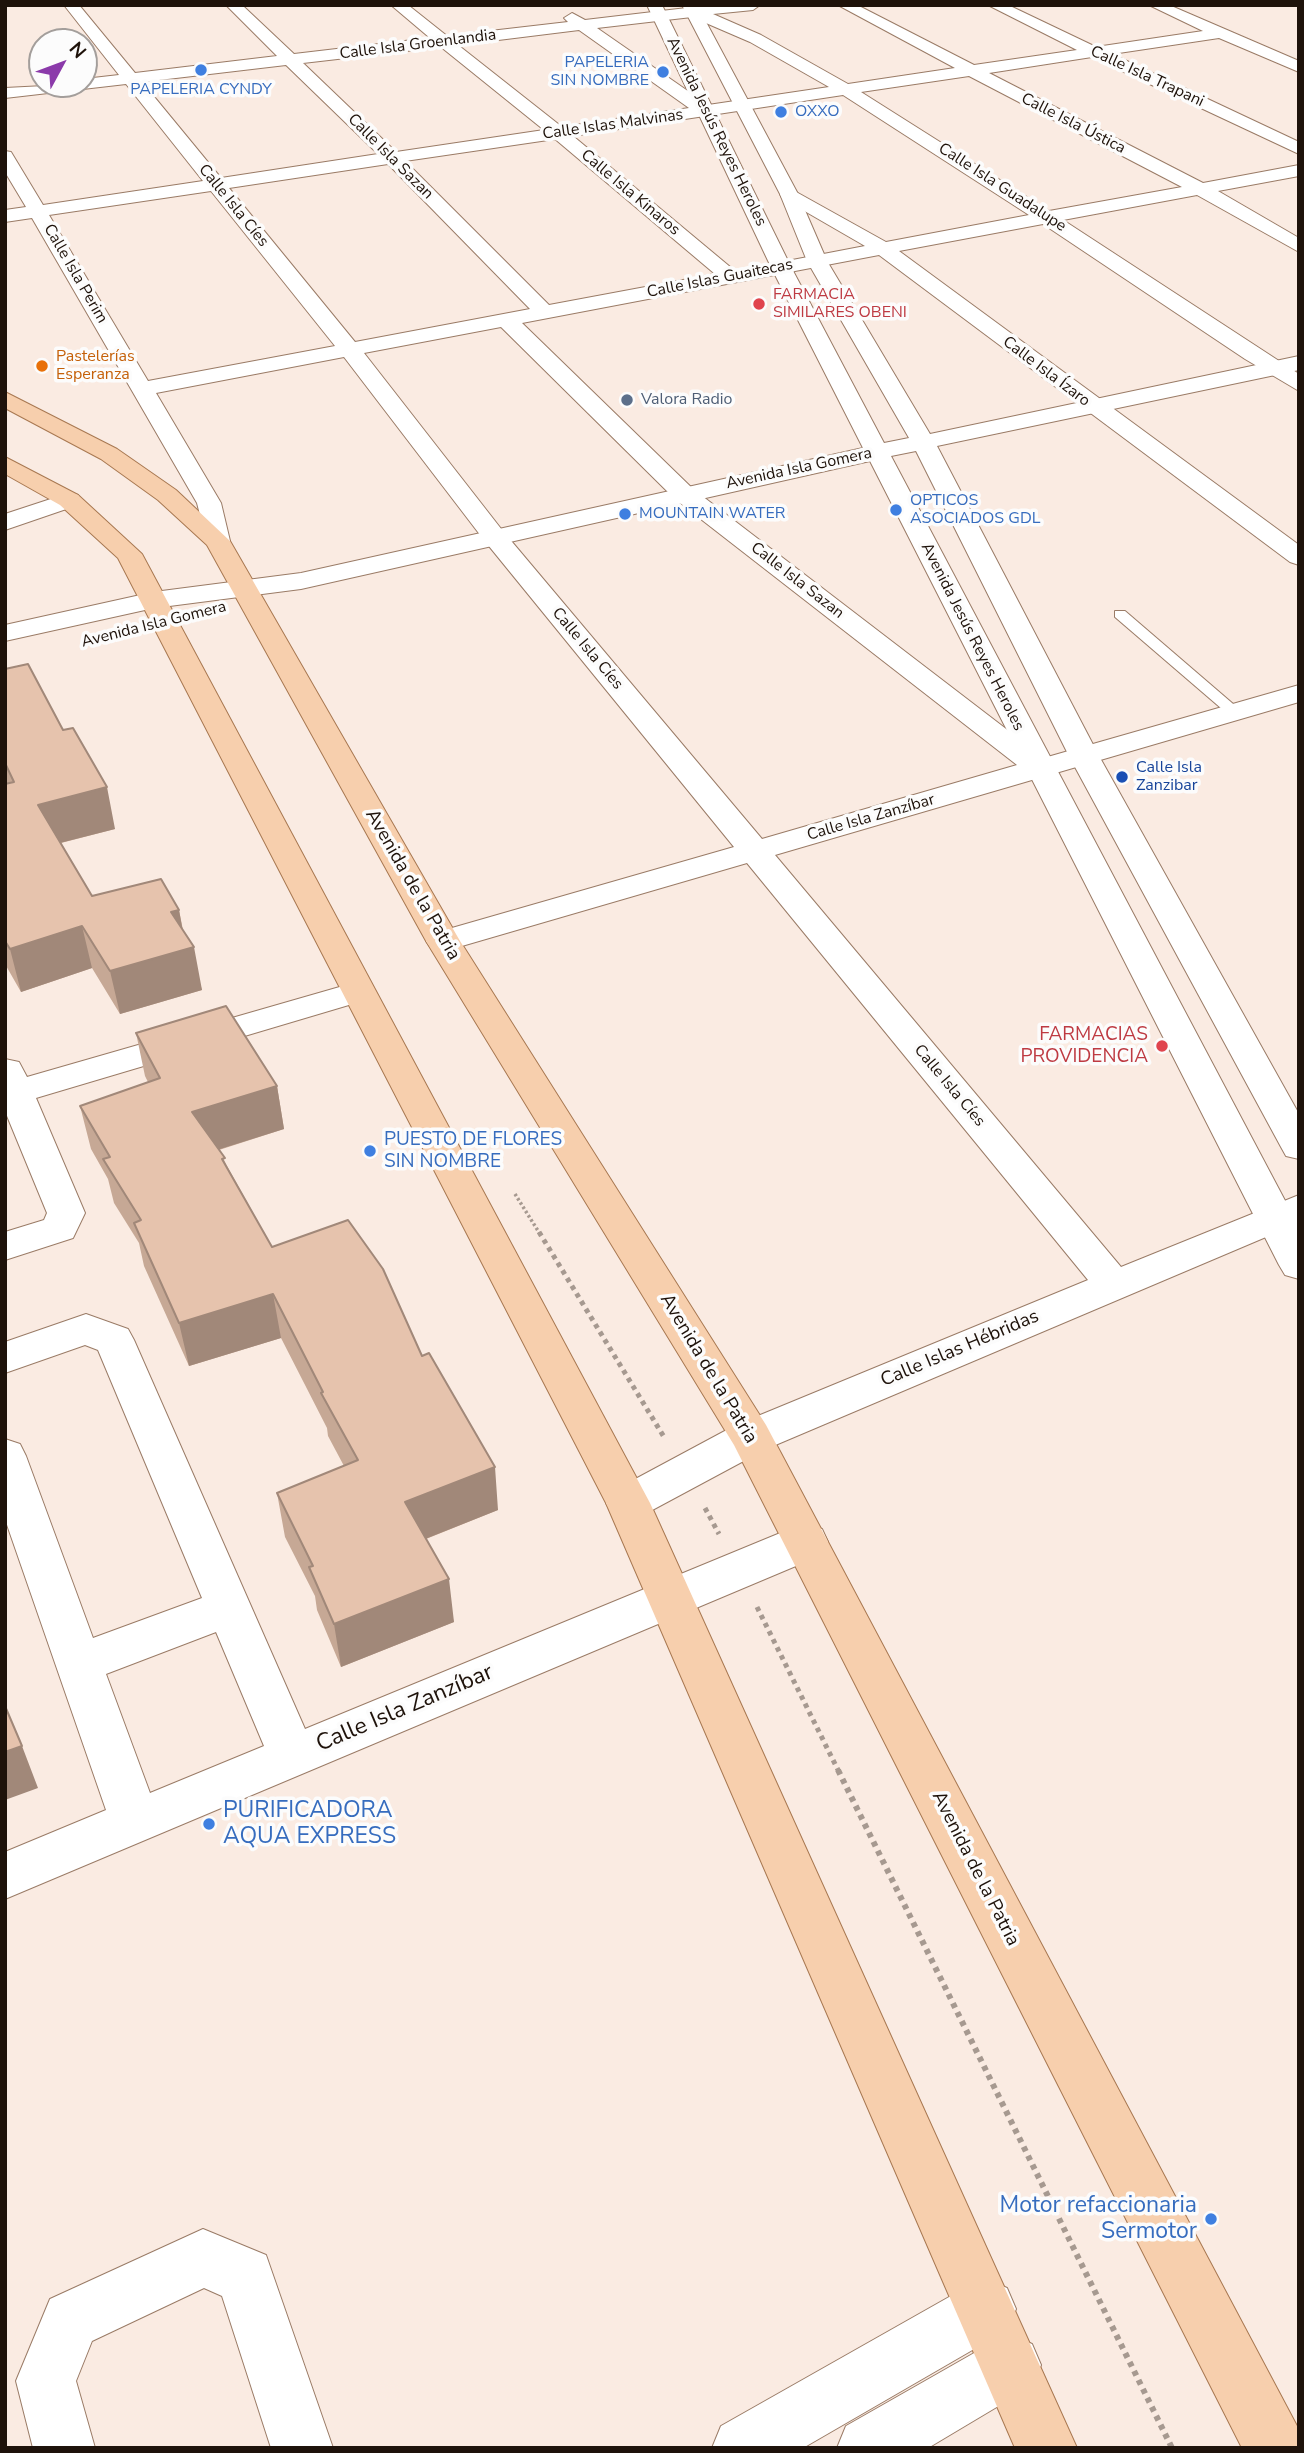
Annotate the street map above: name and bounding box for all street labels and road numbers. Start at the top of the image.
street label: Calle Isla Groenlandia [339,26,497,64]
street label: Avenida Jesús Reyes Heroles [662,34,770,230]
street label: Calle Isla Trapani [1087,42,1207,112]
street label: Calle Isla Ústica [1018,89,1128,159]
street label: Calle Islas Malvinas [541,106,685,144]
street label: Calle Isla Sazan [343,110,437,204]
street label: Calle Isla Guadalupe [934,139,1070,237]
street label: Calle Isla Kinaros [576,146,684,240]
street label: Calle Isla Cíes [194,161,272,251]
street label: Calle Isla Perim [39,221,111,327]
street label: Calle Islas Guaitecas [645,255,795,303]
street label: Calle Isla Ízaro [998,333,1094,411]
street label: Avenida Isla Gomera [724,444,874,494]
street label: Calle Isla Sazan [746,539,848,623]
street label: Avenida Jesús Reyes Heroles [916,540,1028,734]
street label: Avenida Isla Gomera [80,598,228,652]
street label: Calle Isla Cíes [547,604,627,694]
street label: Calle Isla Zanzíbar [805,791,937,845]
street label: Avenida de la Patria [359,805,465,965]
street label: Calle Isla Cíes [909,1041,989,1131]
street label: Avenida de la Patria [654,1290,762,1448]
street label: Calle Islas Hébridas [878,1305,1042,1393]
street label: Calle Isla Zanzíbar [312,1659,498,1759]
street label: Avenida de la Patria [926,1788,1024,1950]

